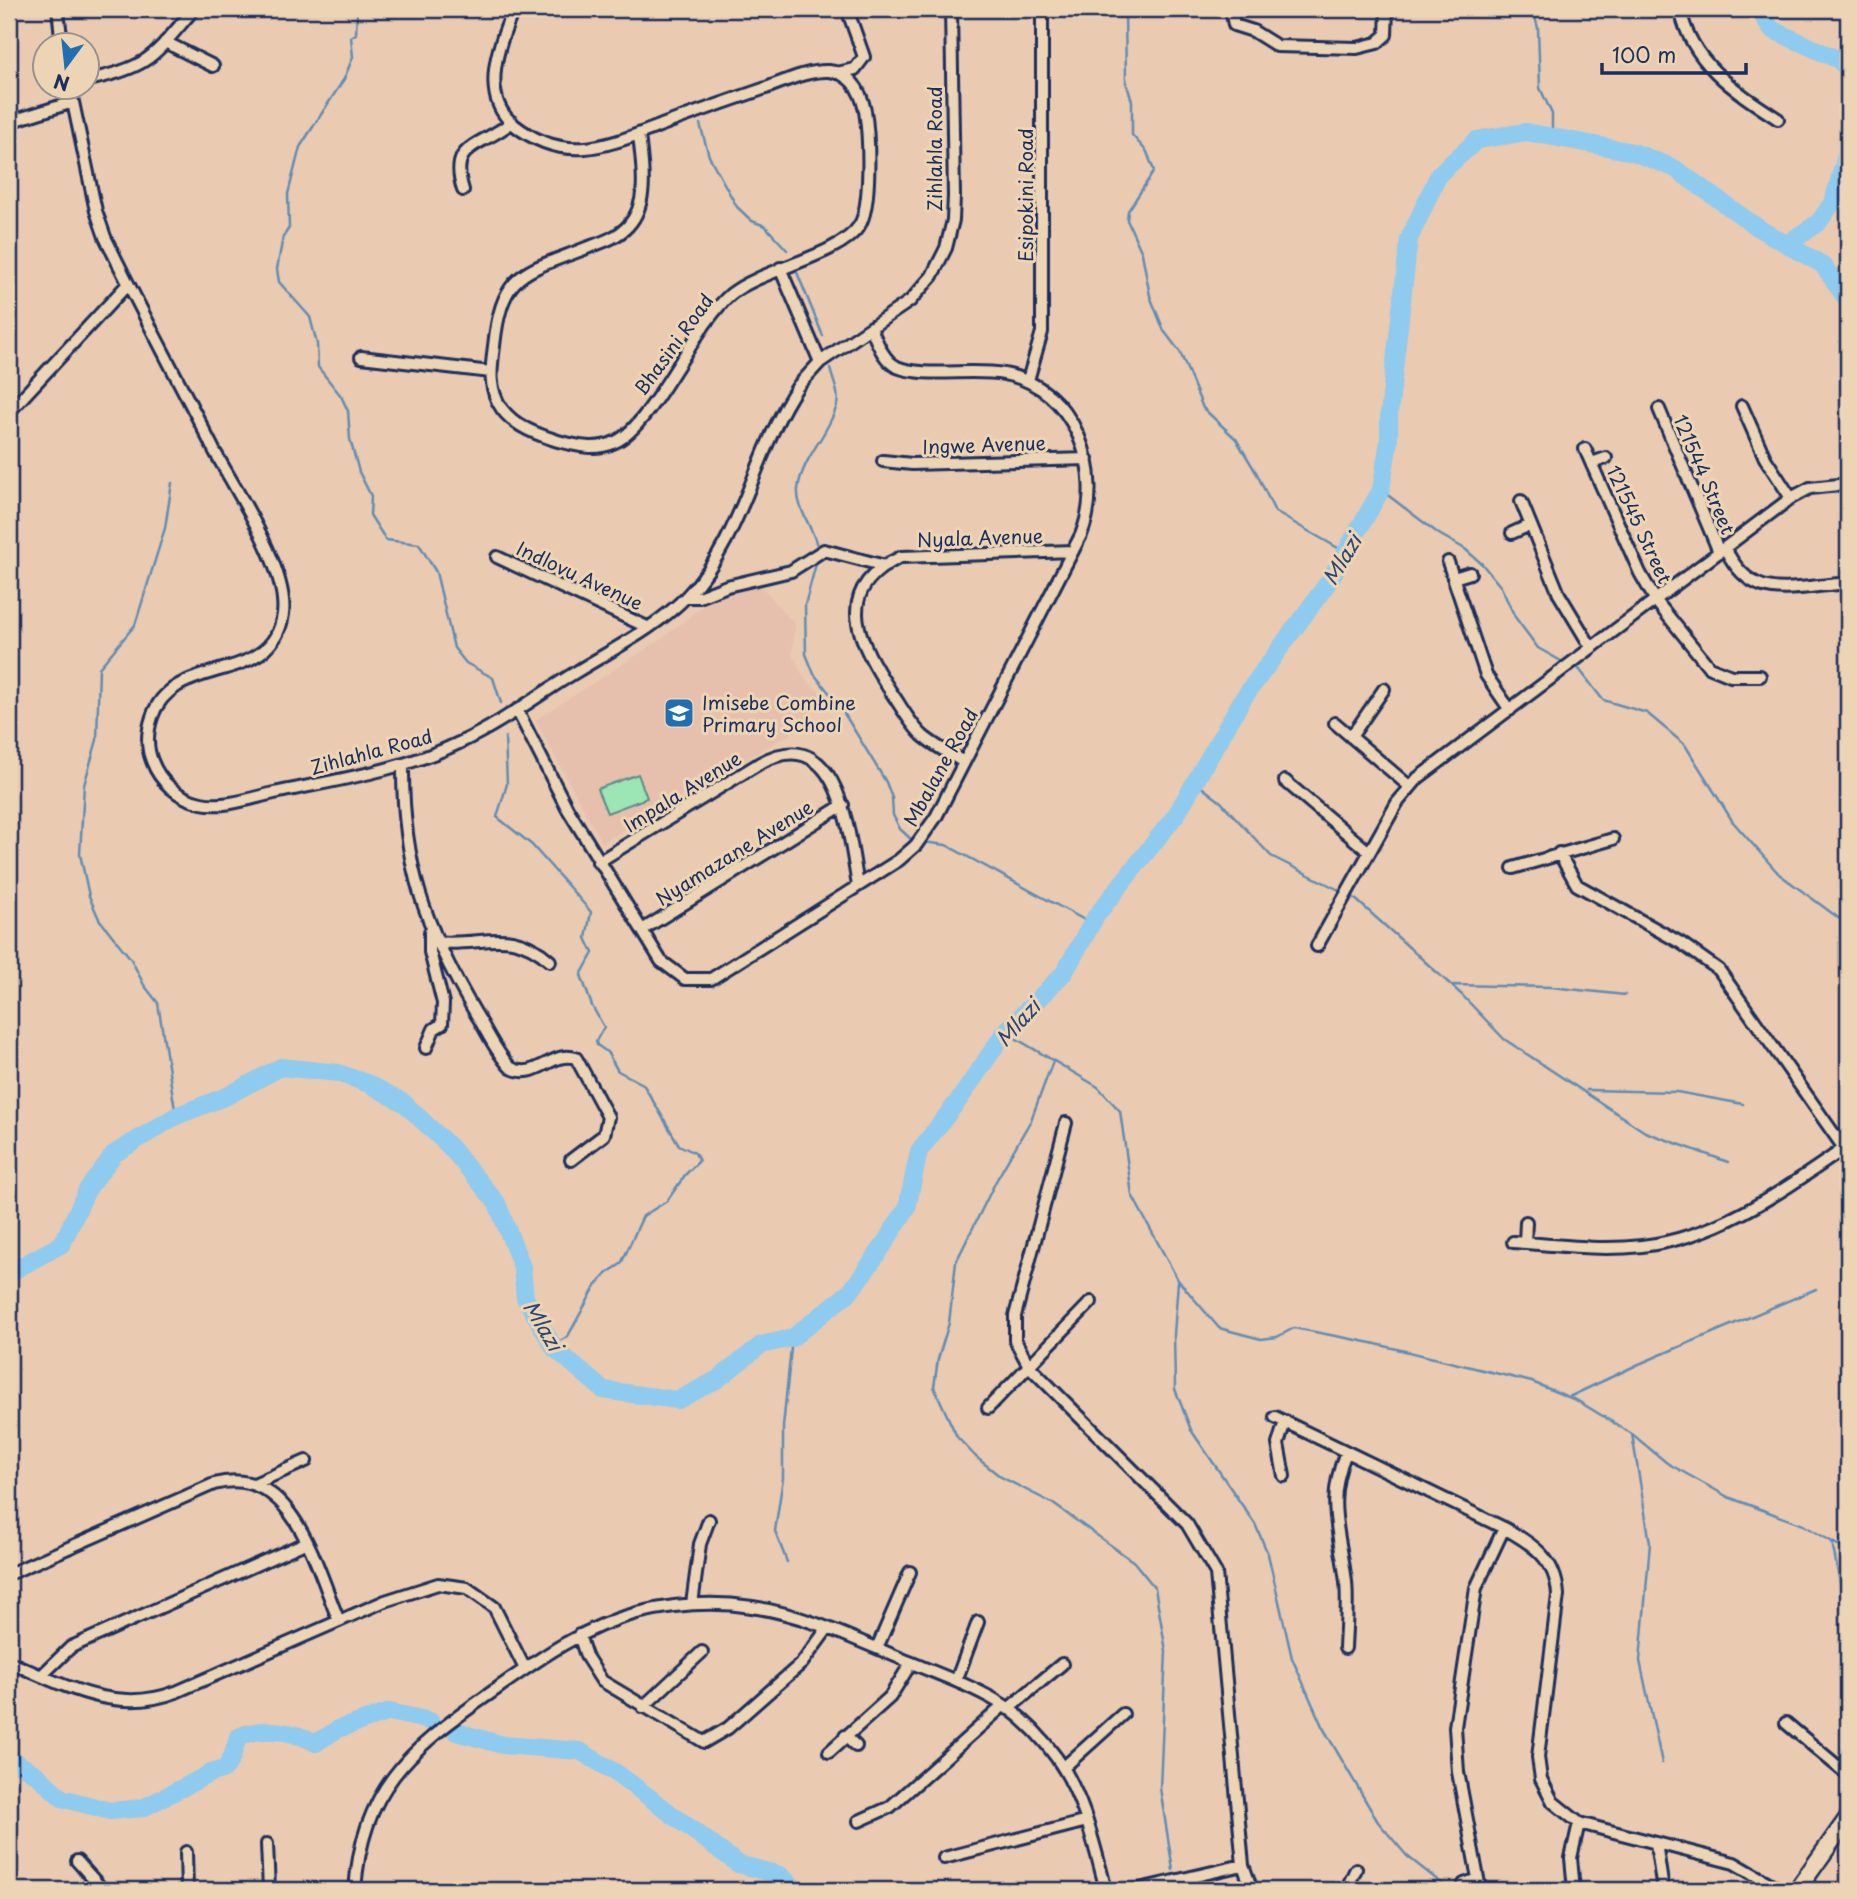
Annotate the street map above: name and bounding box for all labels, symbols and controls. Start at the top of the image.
north arrow [32,32,102,102]
scale bar [1602,32,1745,76]
text: 100 m [1612,38,1676,70]
text: N [50,68,72,99]
street label: Zihlahla Road [920,86,948,212]
street label: Esipokini Road [1011,128,1039,262]
street label: Bhasini Road [627,287,719,401]
street label: 121544 Street [1667,410,1743,538]
street label: Ingwe Avenue [922,428,1046,460]
street label: 121545 Street [1600,460,1680,588]
street label: Nyala Avenue [916,521,1044,553]
water label: Mlazi [1313,525,1370,591]
street label: Indlovu Avenue [512,533,648,617]
place label: Imisebe Combine Primary School [702,688,856,738]
school or university icon: Imisebe Combine Primary School [662,696,696,730]
street label: Mbalane Road [896,703,984,831]
street label: Zihlahla Road [307,721,435,781]
street label: Impala Avenue [618,744,746,838]
street label: Nyamazane Avenue [650,792,818,912]
water label: Mlazi [987,989,1049,1053]
water label: Mlazi [516,1293,573,1359]

